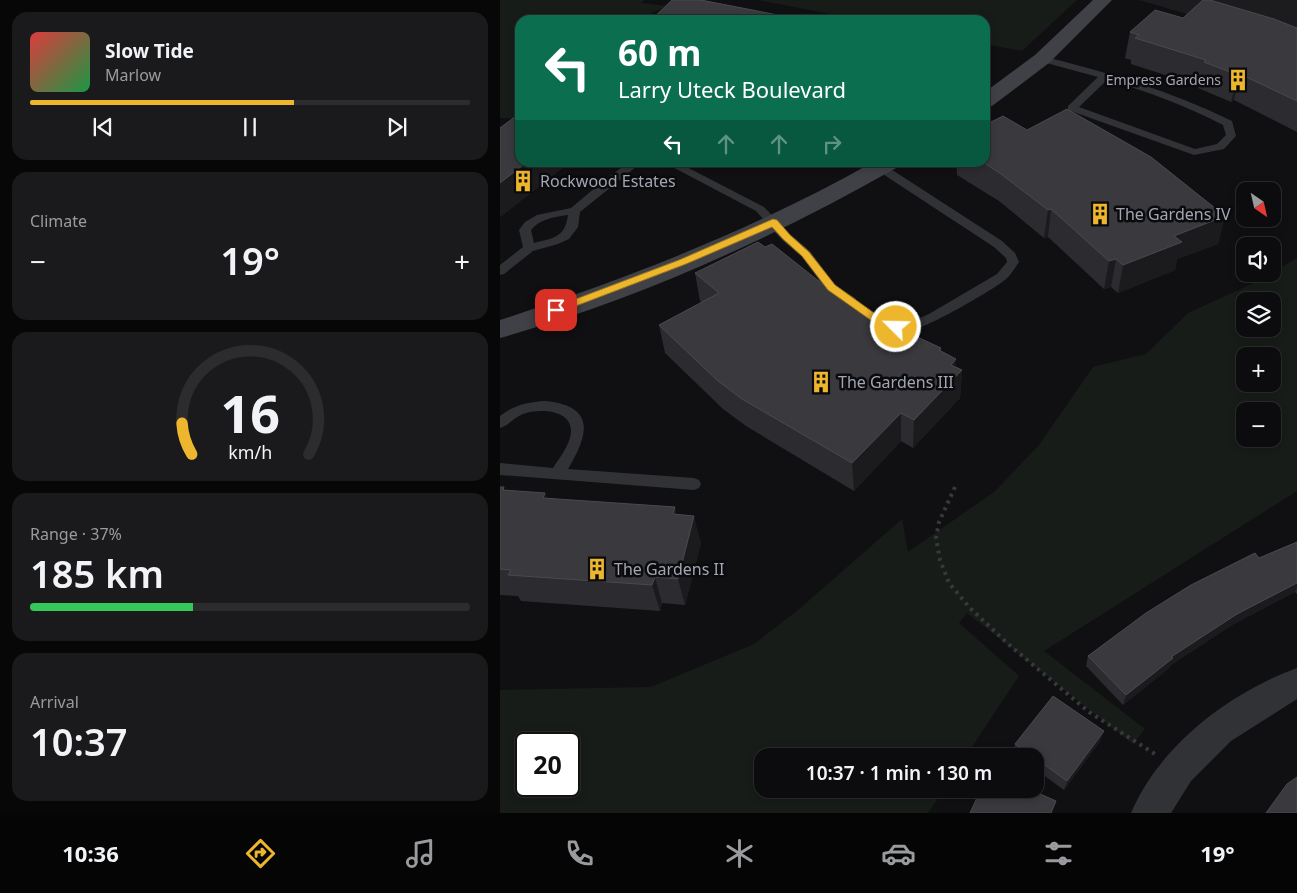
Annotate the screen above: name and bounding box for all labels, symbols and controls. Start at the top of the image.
text: 60 m [618,29,701,76]
icon: left [535,35,600,100]
text: Slow Tide [105,38,194,64]
text: Marlow [105,64,161,86]
building icon: Empress Gardens [1225,67,1251,93]
place label: Empress Gardens [1106,70,1221,89]
text: Larry Uteck Boulevard [618,74,846,104]
icon: previous [89,113,117,141]
icon: pause [236,113,264,141]
icon: next [383,113,411,141]
icon: left [659,130,687,158]
icon: ahead [712,130,740,158]
icon: ahead [765,130,793,158]
icon: right [818,130,846,158]
building icon: Rockwood Estates [510,168,536,194]
place label: Rockwood Estates [540,170,676,192]
north arrow [1236,182,1281,228]
map controls [1236,182,1281,447]
building icon: The Gardens IV [1087,201,1113,227]
place label: The Gardens IV [1116,203,1231,225]
text: Climate [30,210,87,232]
text: 19° [220,234,280,286]
button: sound [1236,237,1281,282]
text: − [30,242,46,280]
text: + [454,242,470,280]
pin [535,289,577,331]
button: layers [1236,292,1281,337]
icon: arrive [542,296,570,324]
position arrow [869,300,921,352]
button: + [1236,347,1281,392]
building icon: The Gardens III [808,369,834,395]
place label: The Gardens III [838,371,954,393]
text: 16 [220,377,280,448]
button: − [1236,402,1281,447]
text: km/h [228,440,272,464]
text: Range · 37% [30,523,122,545]
text: 185 km [30,547,164,599]
building icon: The Gardens II [584,556,610,582]
place label: The Gardens II [614,558,724,580]
text: Arrival [30,691,79,713]
text: 10:37 [30,715,127,767]
speed limit sign: 20 [515,732,580,797]
text: 10:37 · 1 min · 130 m [806,760,992,786]
icon: directions [243,836,278,871]
icon: music [403,836,438,871]
icon: phone [562,836,597,871]
icon: climate [722,836,757,871]
icon: car [881,836,916,871]
icon: filters [1041,836,1076,871]
text: 10:36 [62,838,119,868]
text: 19° [1200,838,1235,868]

